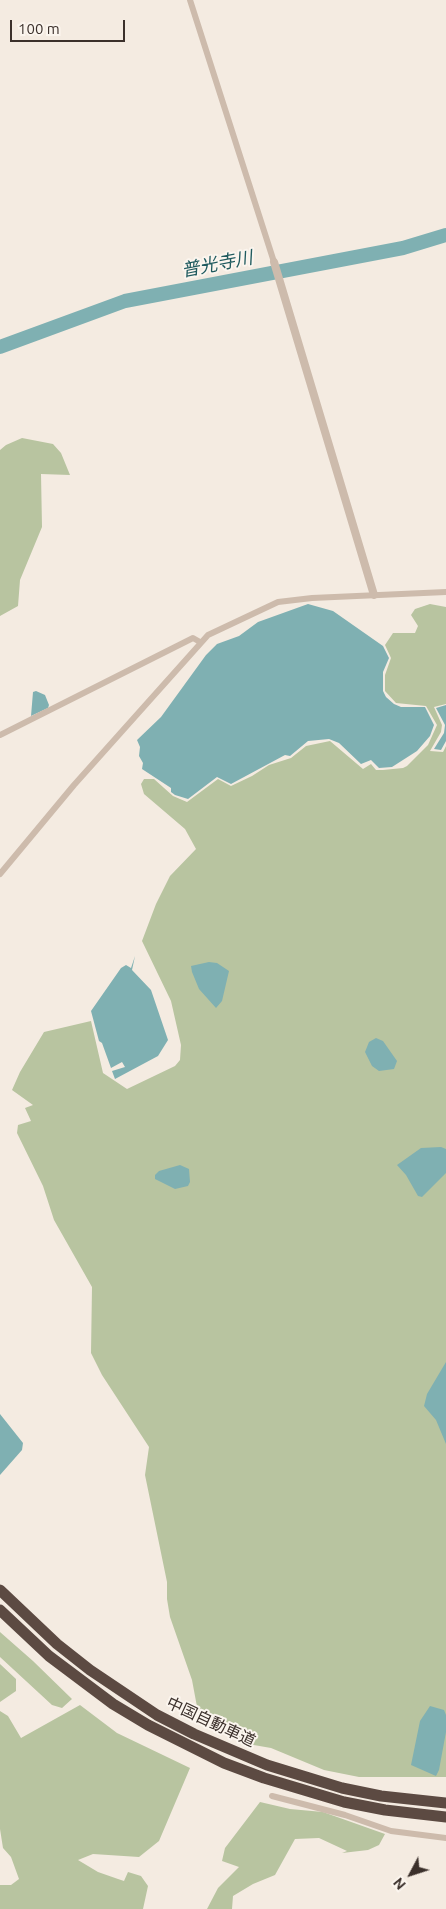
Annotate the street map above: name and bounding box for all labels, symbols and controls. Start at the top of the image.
scale bar [12,10,128,42]
text: 100 m [18,20,60,37]
water label: 普光寺川 [180,247,254,281]
street label: 中国自動車道 [163,1693,259,1751]
north arrow [386,1849,436,1899]
text: N [390,1875,409,1893]

